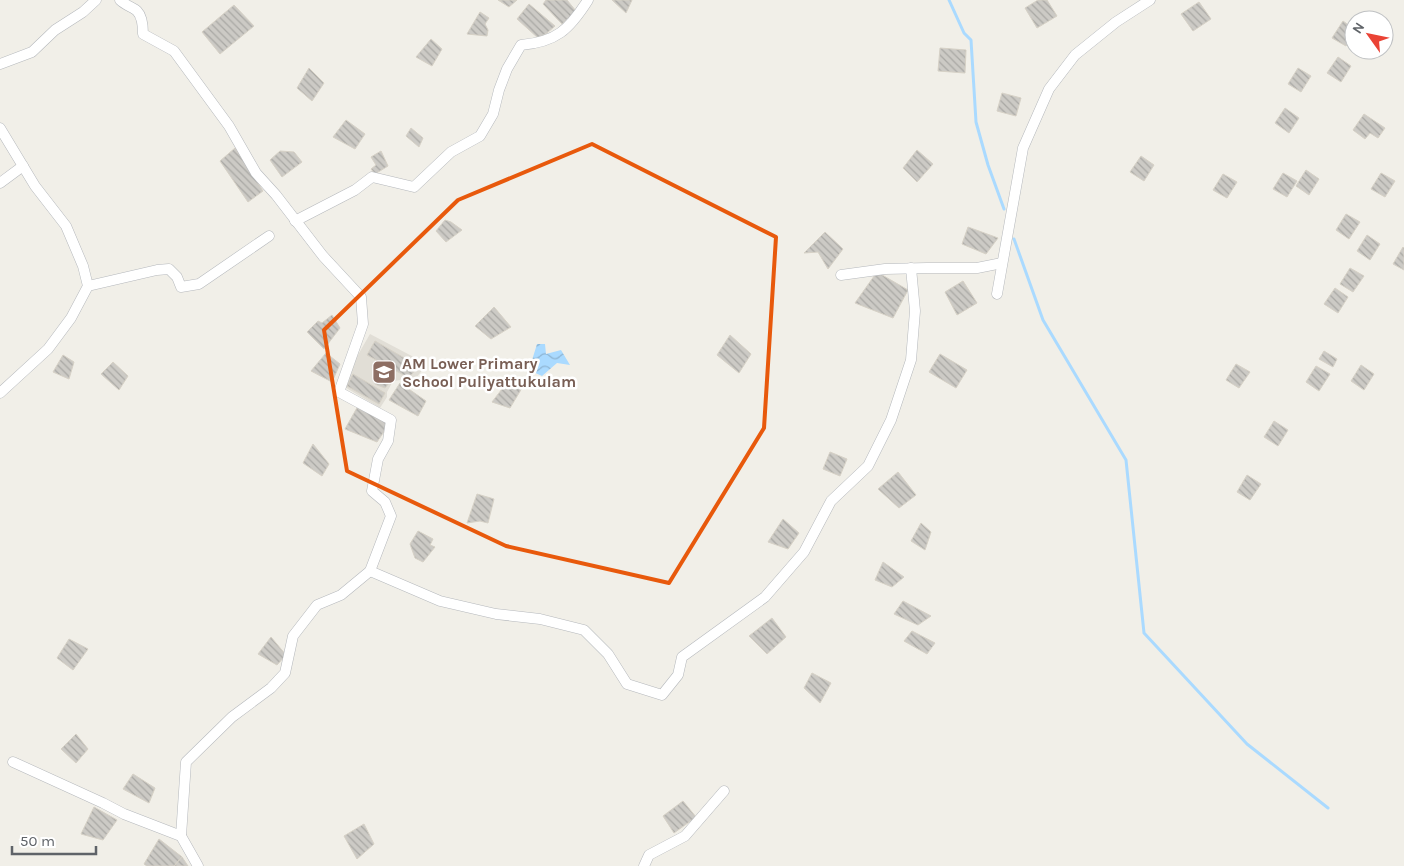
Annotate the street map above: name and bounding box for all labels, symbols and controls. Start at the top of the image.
north arrow [1344,10,1394,60]
text: N [1349,19,1368,37]
place label: AM Lower Primary School Puliyattukulam [402,354,576,391]
school or university icon: AM Lower Primary School Puliyattukulam [371,359,397,385]
scale bar [12,824,96,856]
text: 50 m [20,832,55,850]

